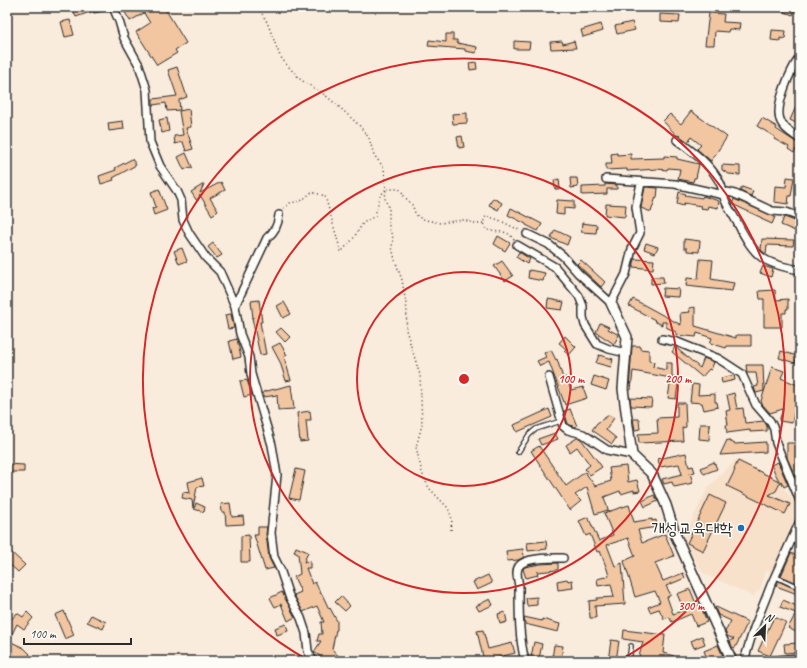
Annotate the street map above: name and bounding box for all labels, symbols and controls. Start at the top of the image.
text: 100 m [558,371,585,387]
text: 200 m [665,371,692,387]
centre of rings [457,372,471,386]
place label: 개성교육대학 [651,518,733,539]
marker: 개성교육대학 [736,523,746,533]
text: 300 m [678,598,705,614]
north arrow [745,606,785,646]
text: N [763,609,777,626]
scale bar [24,620,131,646]
text: 100 m [30,626,57,642]

